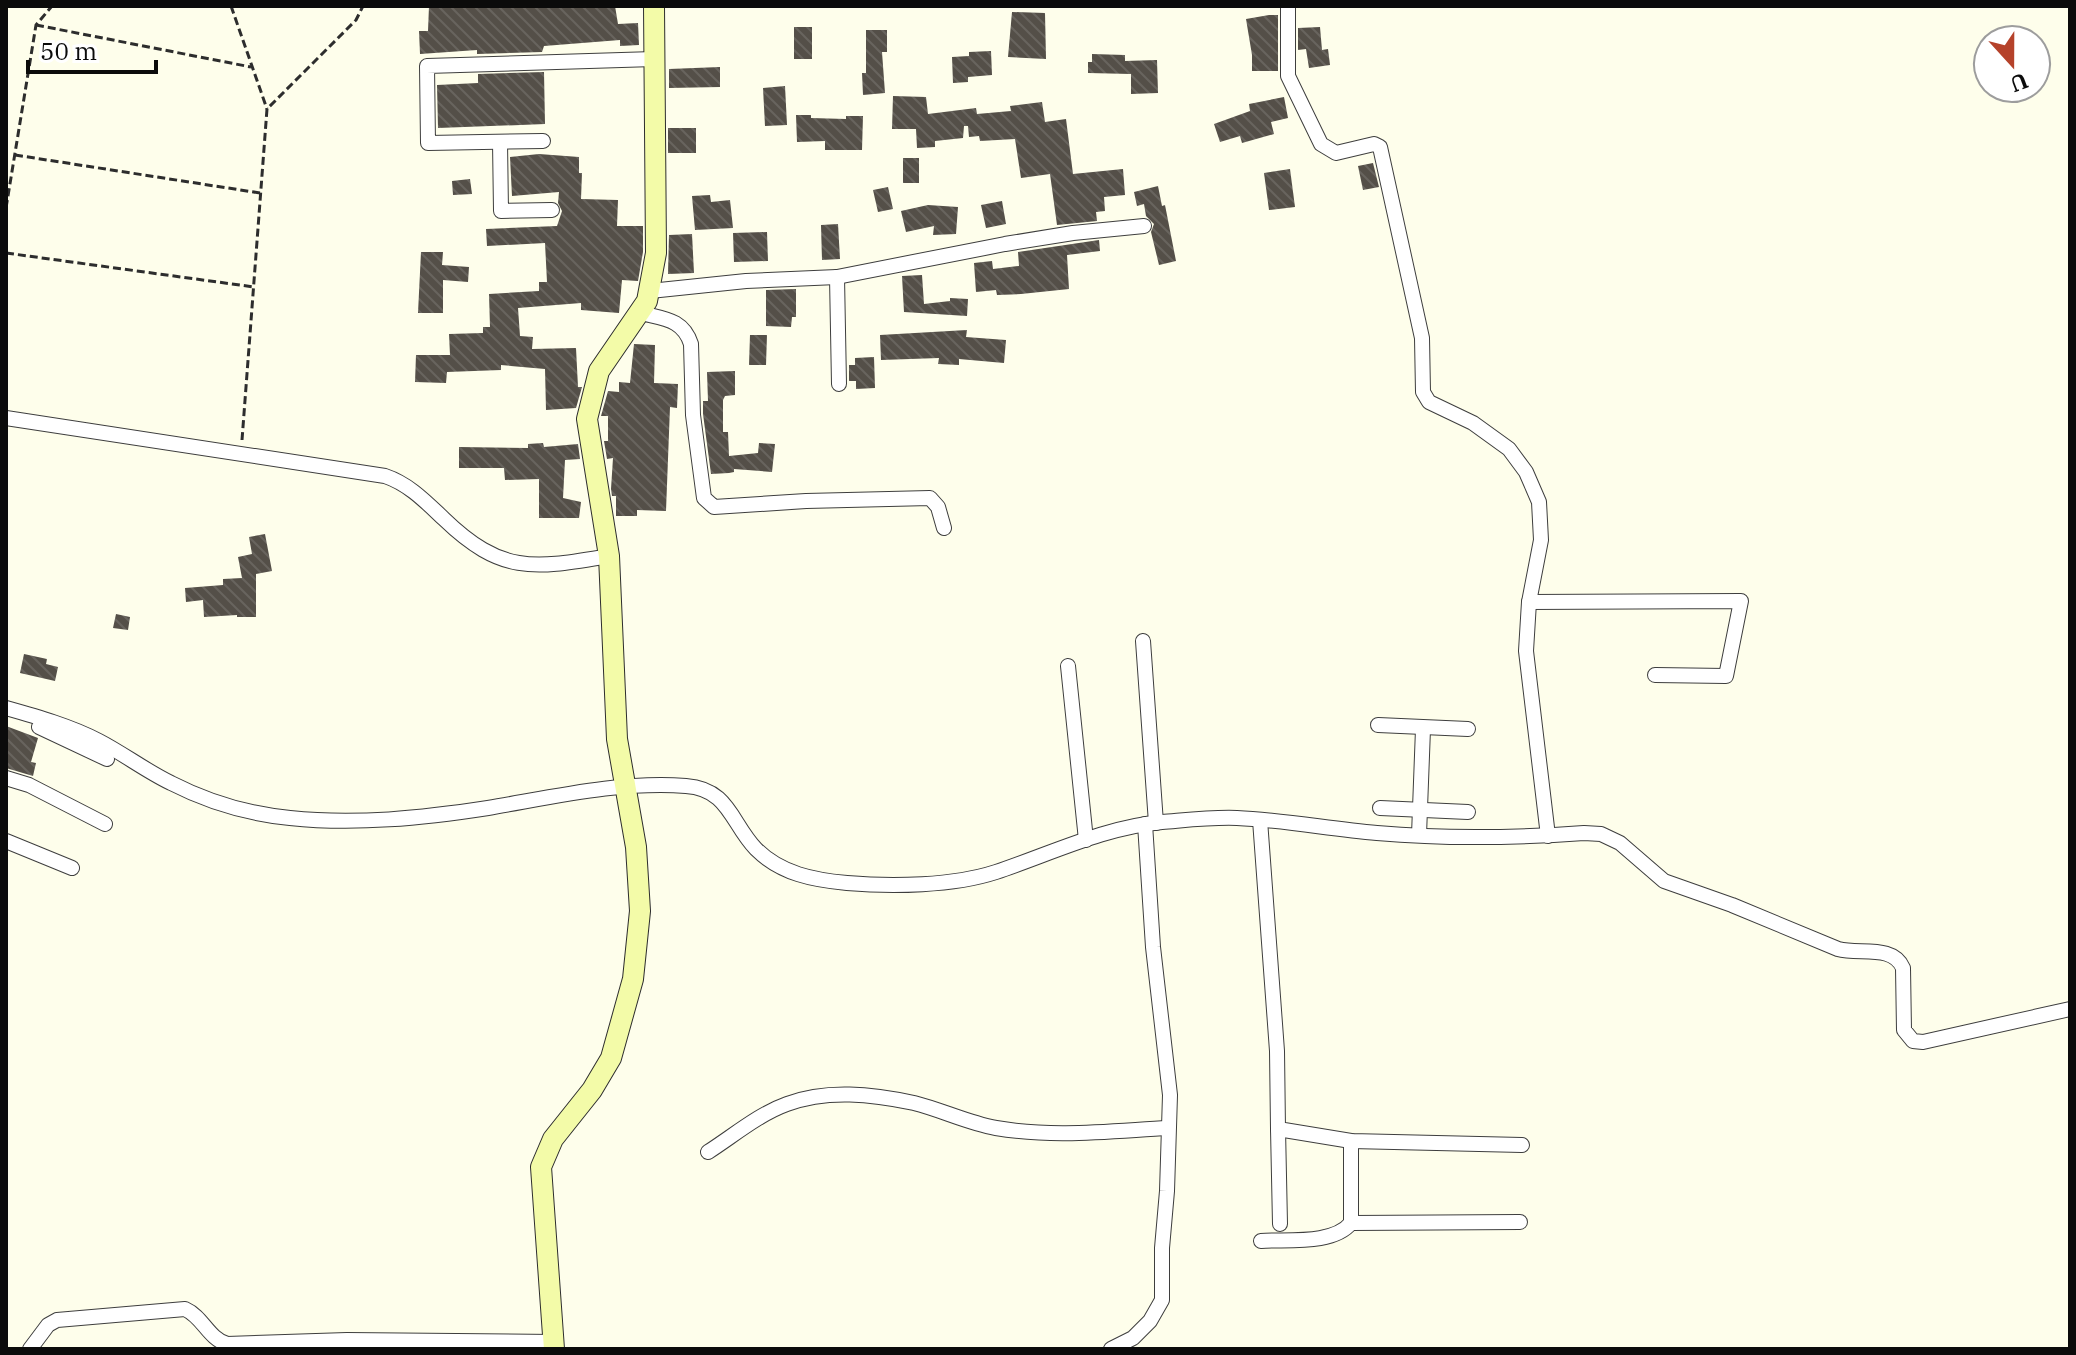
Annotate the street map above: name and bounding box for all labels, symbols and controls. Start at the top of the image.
scale bar [28,24,156,74]
north arrow [1972,24,2052,104]
text: 50 m [40,35,97,67]
text: U [2006,67,2032,100]

